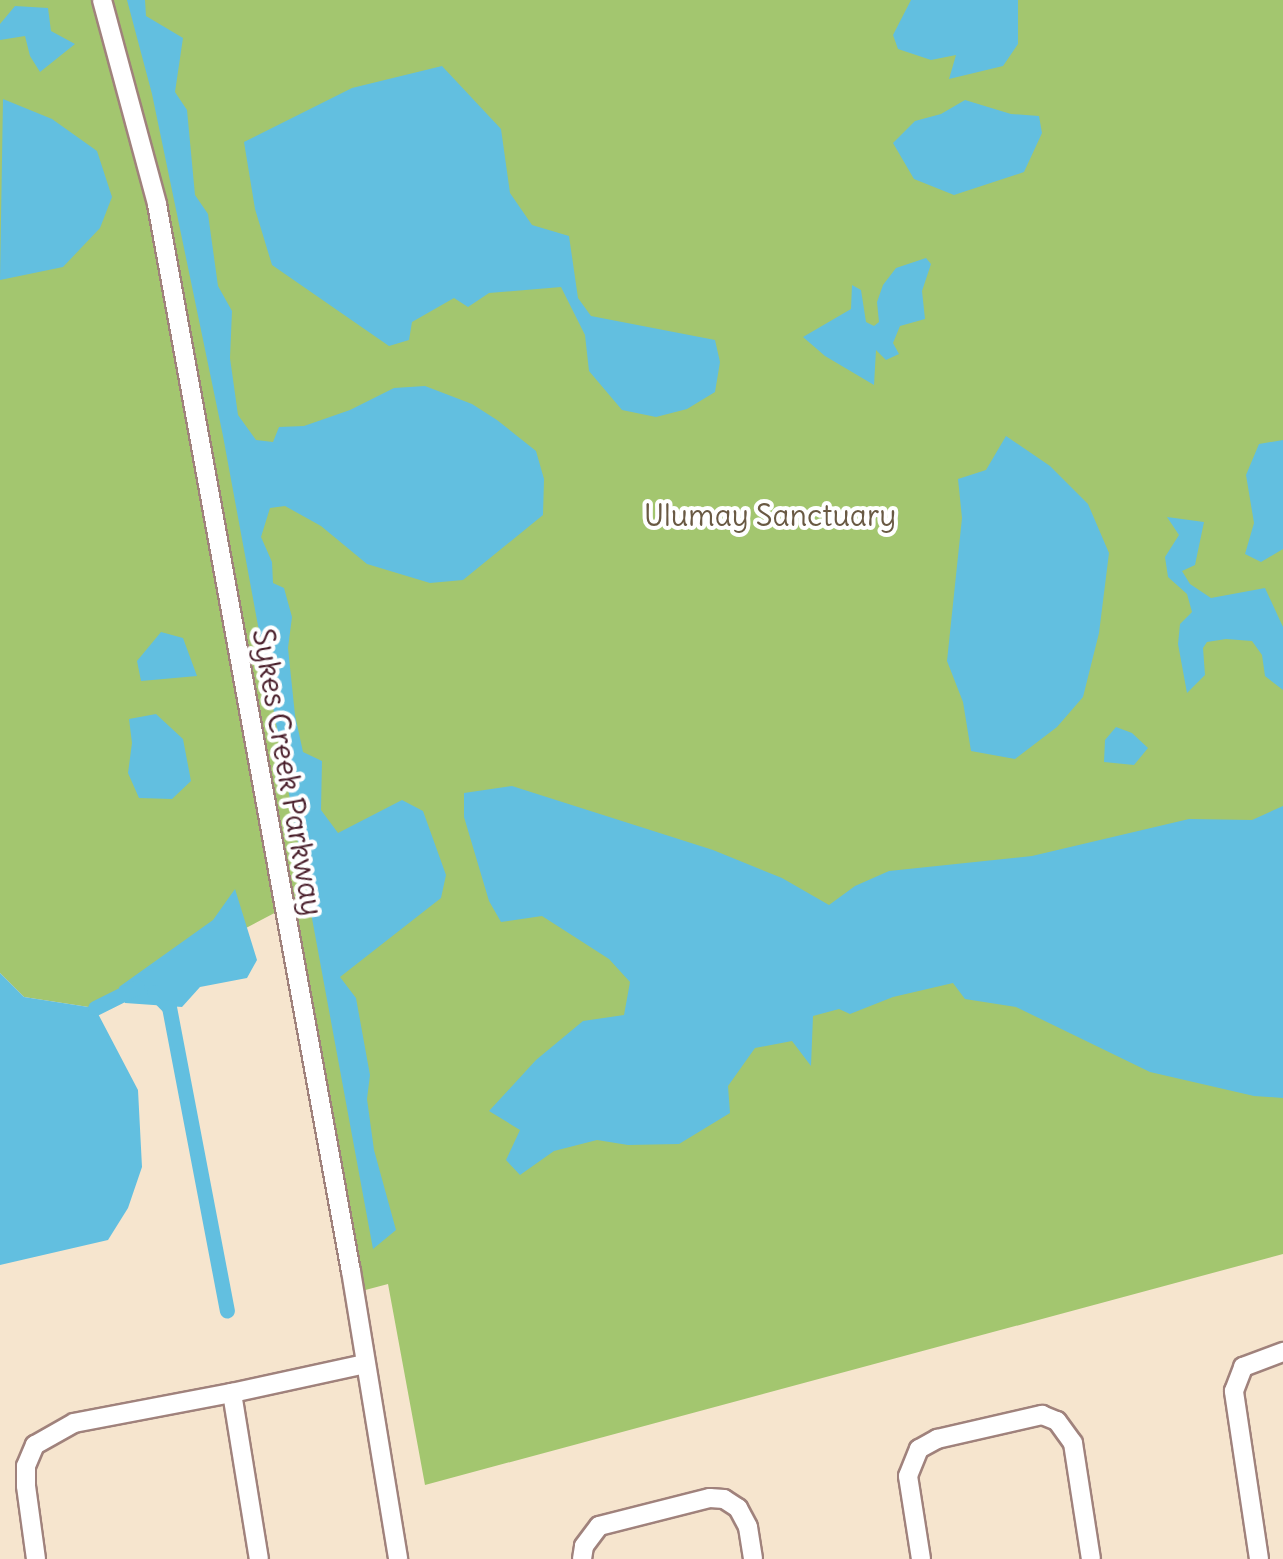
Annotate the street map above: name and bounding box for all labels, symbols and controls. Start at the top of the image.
park label: Ulumay Sanctuary [644,497,896,533]
street label: Sykes Creek Parkway [245,626,331,918]

